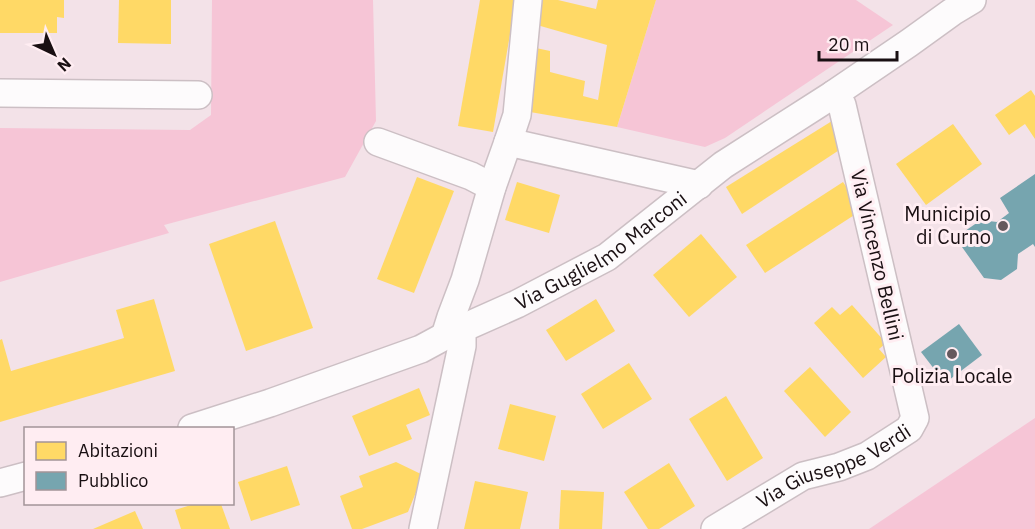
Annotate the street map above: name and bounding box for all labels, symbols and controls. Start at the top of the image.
north arrow [24,24,84,84]
scale bar [819,24,897,62]
text: 20 m [828,33,870,56]
text: N [53,54,76,76]
street label: Via Vincenzo Bellini [845,167,910,343]
street label: Via Guglielmo Marconi [510,185,692,316]
place label: Municipio di Curno [904,200,991,250]
marker: Municipio di Curno [996,219,1010,233]
marker: Polizia Locale [945,347,959,361]
place label: Polizia Locale [891,362,1013,389]
street label: Via Giuseppe Verdi [751,417,916,514]
legend [24,427,234,505]
text: Abitazioni [78,439,158,462]
text: Pubblico [78,469,148,492]

